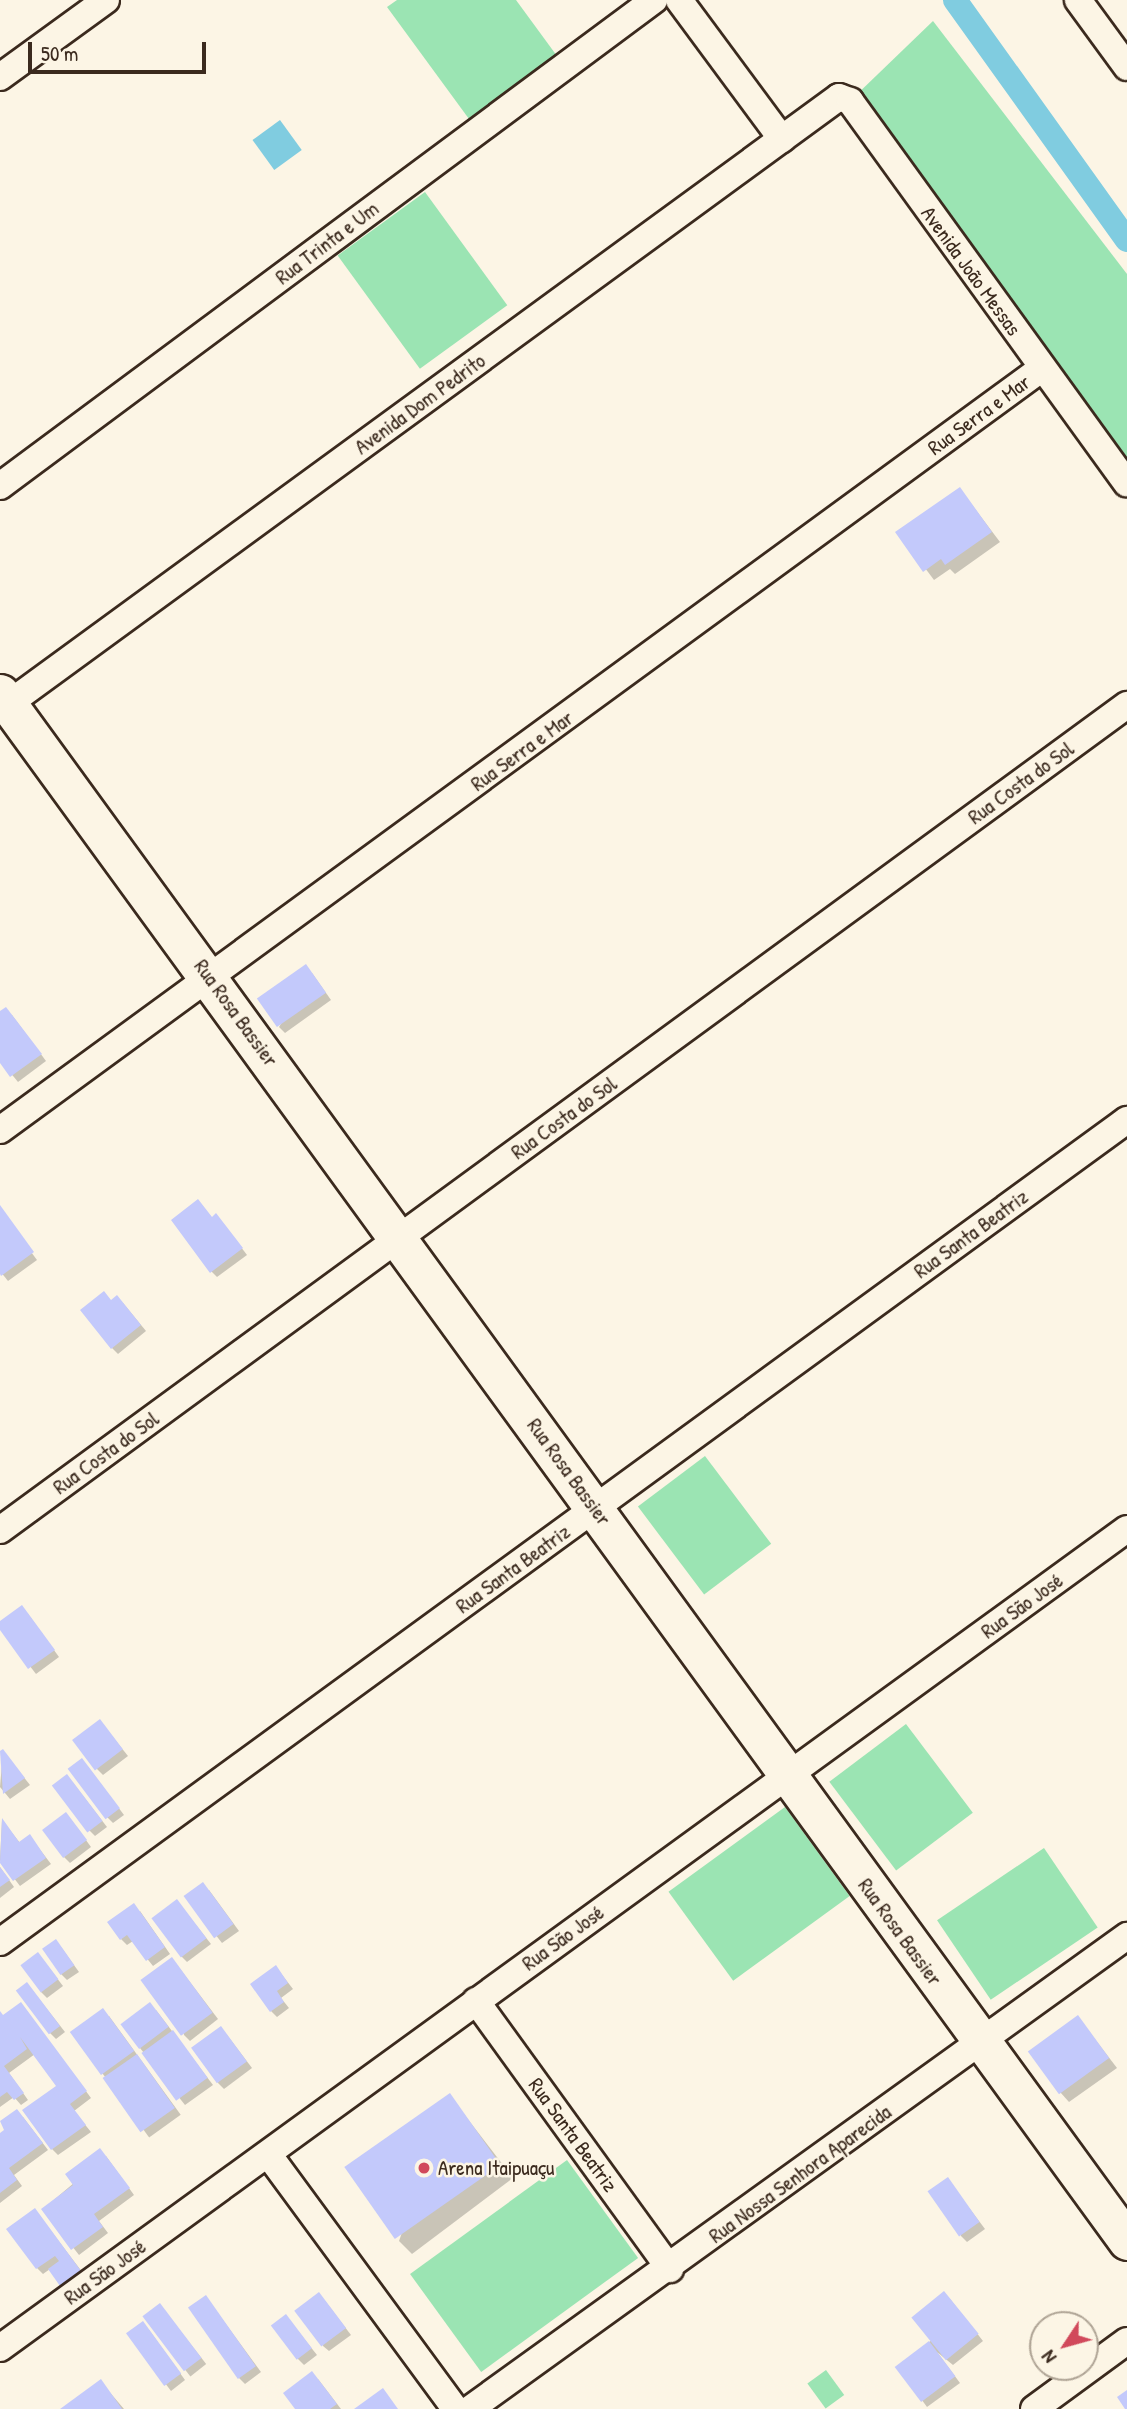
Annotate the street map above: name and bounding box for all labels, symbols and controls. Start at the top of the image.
scale bar [32,28,210,72]
text: 50 m [41,39,78,68]
street label: Rua Trinta e Um [271,196,383,290]
street label: Avenida João Messas [916,201,1026,341]
street label: Avenida Dom Pedrito [350,348,490,460]
street label: Rua Serra e Mar [923,369,1035,461]
street label: Rua Serra e Mar [466,705,578,797]
street label: Rua Costa do Sol [963,736,1079,830]
street label: Rua Rosa Bassier [189,954,283,1072]
street label: Rua Costa do Sol [506,1071,622,1165]
street label: Rua Santa Beatriz [909,1184,1033,1284]
street label: Rua Costa do Sol [48,1406,164,1500]
street label: Rua Rosa Bassier [522,1413,616,1531]
street label: Rua Santa Beatriz [451,1519,575,1619]
street label: Rua São José [976,1568,1068,1644]
street label: Rua Rosa Bassier [853,1873,947,1991]
street label: Rua São José [517,1900,609,1976]
street label: Rua Santa Beatriz [523,2073,623,2197]
street label: Rua Nossa Senhora Aparecida [704,2099,896,2249]
place label: Arena Itaipuaçu [438,2155,555,2181]
marker: Arena Itaipuaçu [416,2160,432,2176]
street label: Rua São José [59,2234,151,2310]
north arrow [1029,2311,1099,2381]
text: N [1035,2345,1062,2369]

